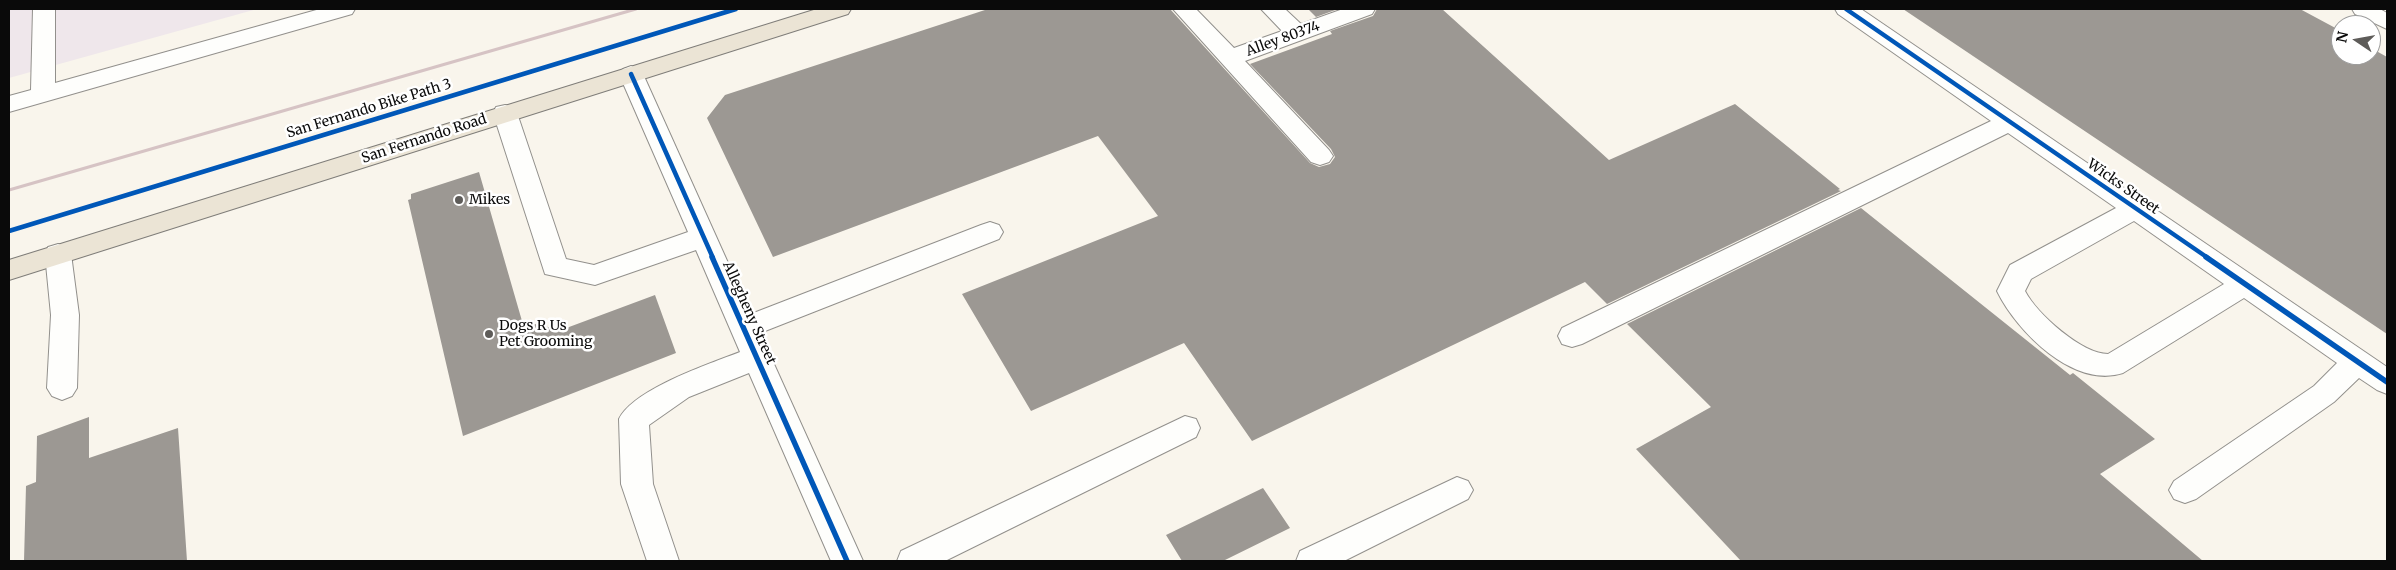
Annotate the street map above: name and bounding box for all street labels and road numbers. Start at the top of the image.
street label: Alley 80374 [1244,18,1322,60]
street label: San Fernando Bike Path 3 [285,76,453,142]
street label: San Fernando Road [359,111,489,167]
street label: Wicks Street [2084,156,2162,218]
street label: Allegheny Street [719,259,779,367]

